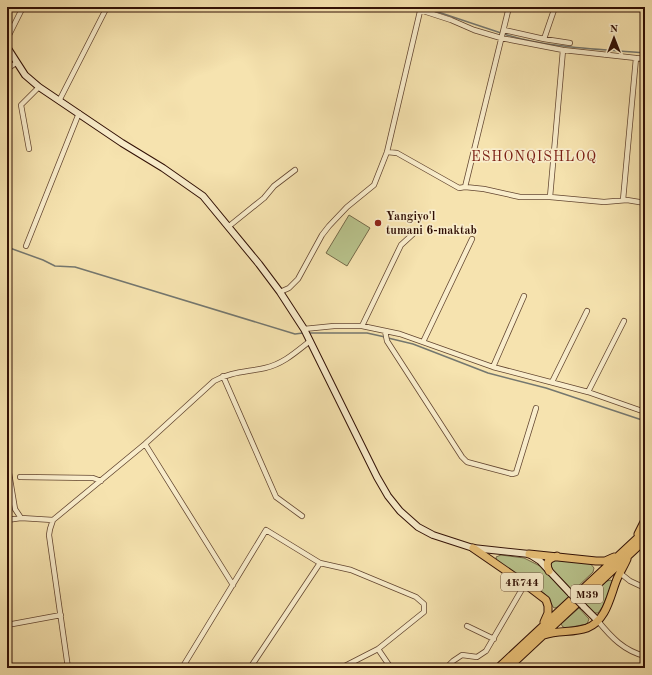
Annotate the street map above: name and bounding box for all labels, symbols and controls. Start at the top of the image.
north arrow [594,18,634,58]
text: N [610,24,619,35]
district label: ESHONQISHLOQ [471,150,597,164]
place label: Yangiyo'l tumani 6-maktab [386,211,477,237]
marker: Yangiyo'l tumani 6-maktab [373,218,383,228]
road number: 4К744 [501,573,543,591]
road number: M39 [571,585,603,603]

